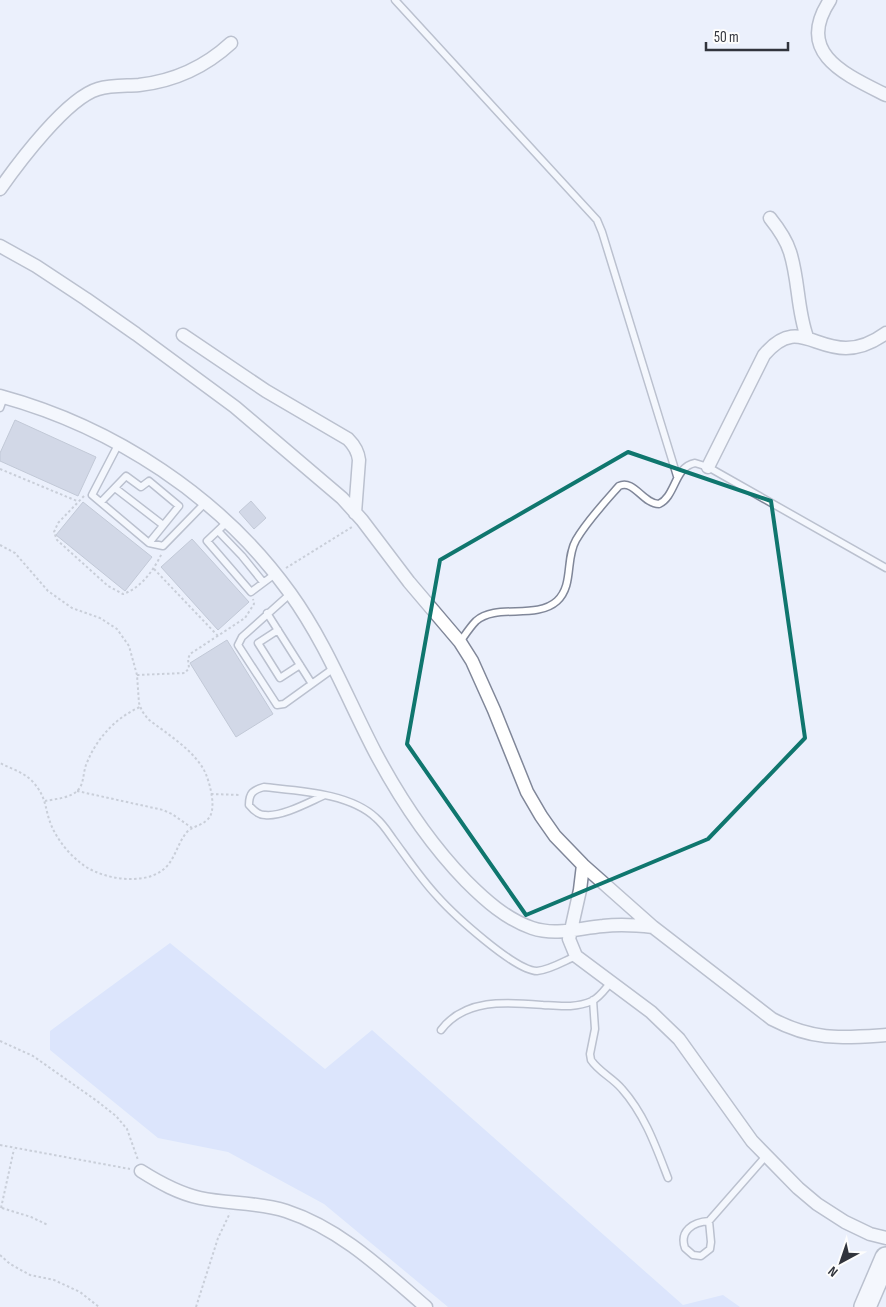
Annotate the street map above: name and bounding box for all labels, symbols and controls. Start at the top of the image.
scale bar [706,20,788,52]
text: 50 m [714,28,739,47]
north arrow [816,1237,866,1287]
text: N [825,1263,841,1280]

